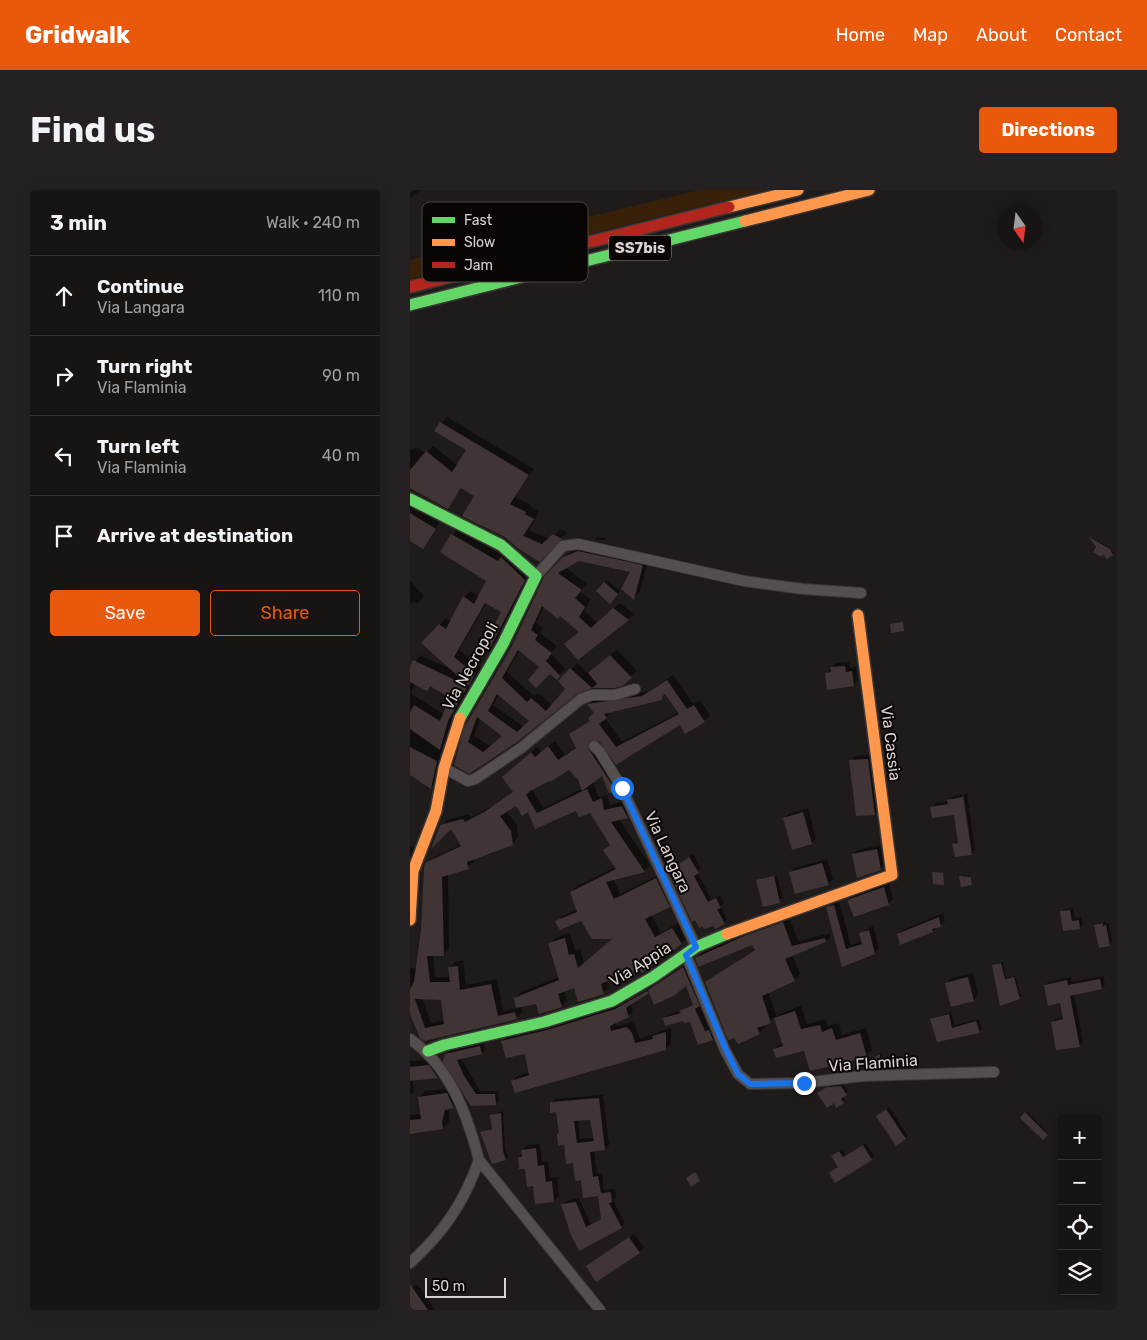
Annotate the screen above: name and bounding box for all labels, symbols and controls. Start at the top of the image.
text: Gridwalk [25,21,130,49]
text: Home [836,24,885,46]
text: Map [913,24,948,46]
text: About [976,24,1027,46]
text: Contact [1055,24,1122,46]
button: Directions [979,107,1117,153]
text: Find us [30,109,155,151]
legend [422,202,588,282]
north arrow [997,205,1042,250]
text: 3 min [50,210,107,235]
text: Fast [464,212,493,229]
text: Walk · 240 m [266,213,360,232]
text: Slow [464,234,495,251]
road number: SS7bis [609,236,671,260]
text: Jam [464,257,493,274]
text: Continue [97,275,184,298]
icon: ahead [50,282,78,310]
text: 110 m [318,286,360,305]
text: Via Langara [97,298,185,317]
text: Turn right [97,355,192,378]
icon: right [50,362,78,390]
text: 90 m [322,366,360,385]
text: Via Flaminia [97,378,187,397]
text: Turn left [97,435,179,458]
icon: left [50,442,78,470]
text: 40 m [322,446,360,465]
text: Via Flaminia [97,458,187,477]
icon: arrive [50,522,78,550]
text: Arrive at destination [97,524,293,547]
button: Save [50,590,200,636]
button: Share [210,590,360,636]
street label: Via Necropoli [438,619,502,713]
street label: Via Cassia [877,704,905,782]
route start [611,777,634,800]
street label: Via Langara [641,808,695,896]
street label: Via Appia [606,938,674,990]
street label: Via Flaminia [828,1050,918,1076]
route end [793,1072,816,1095]
map controls [1057,1115,1102,1295]
button: + [1057,1115,1102,1160]
button: − [1057,1160,1102,1205]
button: locate [1057,1205,1102,1250]
button: layers [1057,1250,1102,1295]
scale bar [425,1275,506,1298]
text: 50 m [432,1278,465,1295]

